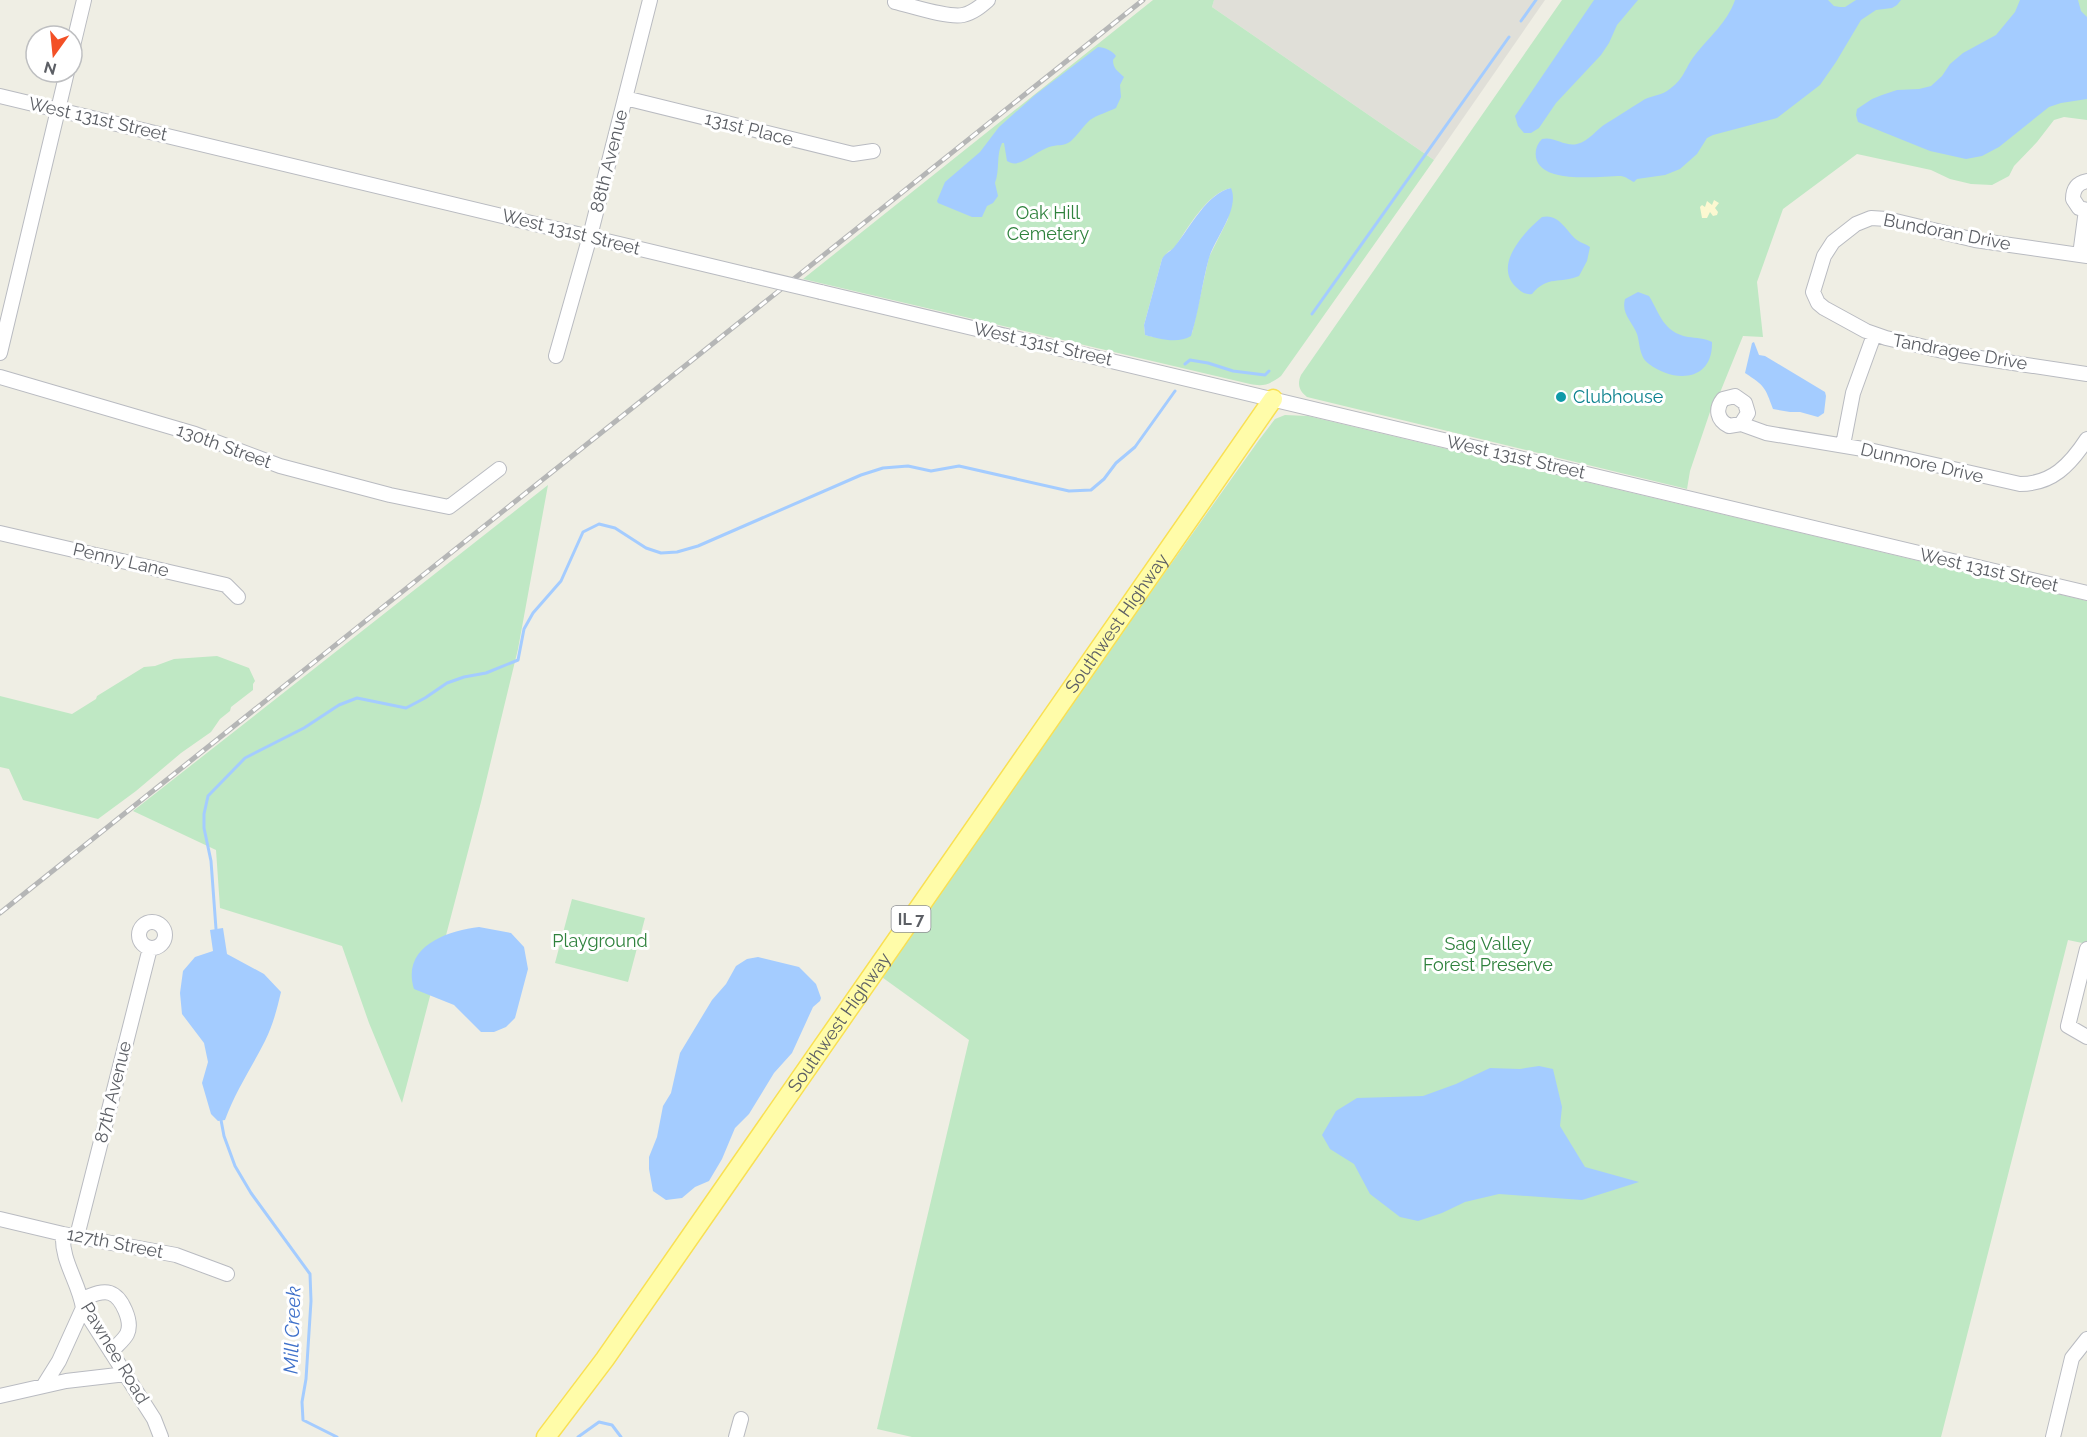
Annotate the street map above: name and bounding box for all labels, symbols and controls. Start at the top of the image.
north arrow [24,24,84,84]
text: N [42,57,59,79]
street label: West 131st Street [27,92,170,145]
street label: 88th Avenue [586,107,632,214]
street label: 131st Place [703,107,796,150]
park label: Oak Hill Cemetery [1007,202,1089,244]
street label: West 131st Street [500,204,642,259]
street label: Bundoran Drive [1882,209,2013,254]
street label: West 131st Street [972,317,1115,370]
street label: Tandragee Drive [1891,329,2030,374]
place label: Clubhouse [1573,386,1664,407]
marker: Clubhouse [1554,390,1568,404]
street label: 130th Street [174,419,274,472]
street label: West 131st Street [1445,430,1588,483]
street label: Dunmore Drive [1859,438,1986,487]
street label: Penny Lane [71,538,171,581]
street label: West 131st Street [1918,543,2061,596]
street label: Southwest Highway [1061,549,1172,697]
road number: IL 7 [892,906,930,932]
park label: Playground [552,930,648,951]
park label: Sag Valley Forest Preserve [1423,933,1553,975]
street label: Southwest Highway [783,948,895,1096]
street label: 87th Avenue [90,1038,135,1145]
street label: 127th Street [65,1223,165,1262]
water label: Mill Creek [278,1285,306,1374]
street label: Pawnee Road [77,1298,154,1407]

